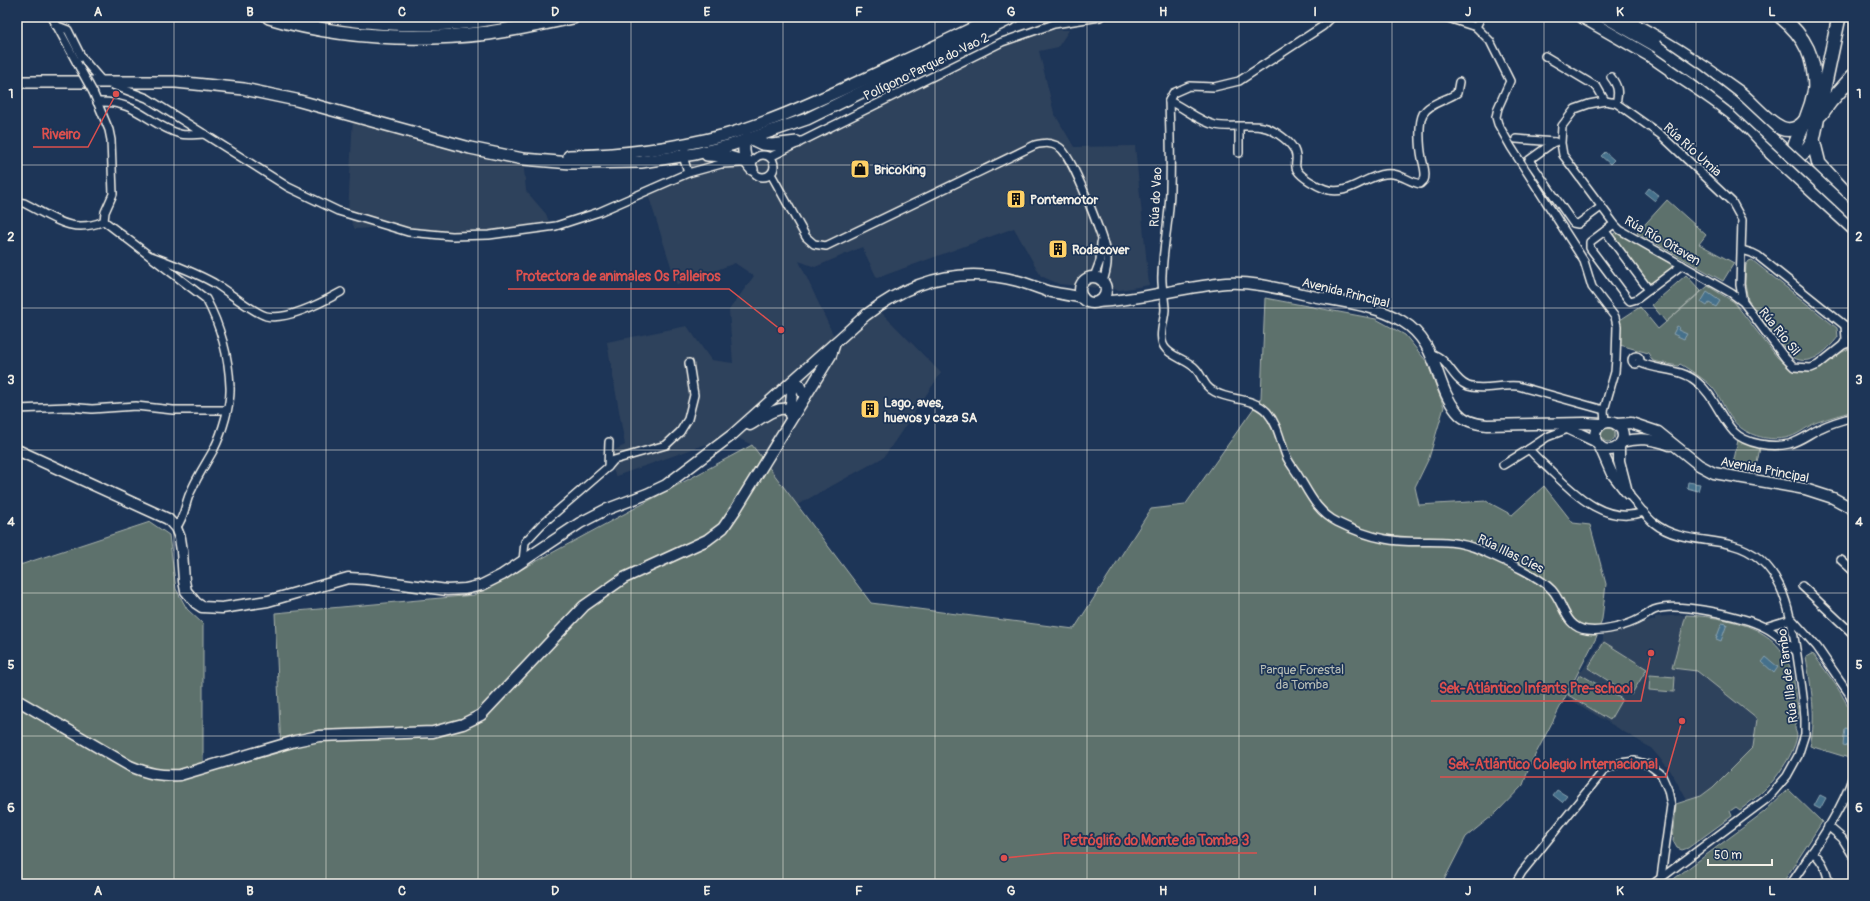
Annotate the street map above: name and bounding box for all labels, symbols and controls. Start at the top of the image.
text: A [94,4,103,20]
text: B [246,4,254,20]
text: C [398,4,406,20]
text: D [551,4,559,20]
text: E [704,4,711,20]
text: F [855,4,863,20]
text: G [1007,4,1016,20]
text: H [1159,4,1167,20]
text: I [1313,4,1317,20]
text: J [1465,4,1471,20]
text: K [1616,4,1624,20]
text: L [1768,4,1776,20]
street label: Polígono Parque do Vao 2 [861,30,992,104]
text: 1 [8,86,14,102]
text: 1 [1856,86,1862,102]
street label: Rúa Río Umia [1660,120,1725,180]
callout: Riveiro [33,121,88,147]
text: Riveiro [42,126,81,143]
shop icon: BricoKing [849,158,871,180]
place label: BricoKing [874,162,926,178]
street label: Rúa do Vao [1146,167,1166,227]
building icon: Pontemotor [1005,188,1027,210]
place label: Pontemotor [1030,192,1099,208]
street label: Rúa Río Oitaven [1622,213,1703,269]
text: 2 [7,229,15,245]
text: 2 [1855,229,1863,245]
building icon: Rodacover [1047,238,1069,260]
place label: Rodacover [1072,242,1130,258]
callout: Protectora de animales Os Palleiros [508,263,729,289]
text: Protectora de animales Os Palleiros [515,268,721,285]
street label: Avenida Principal [1300,274,1391,312]
street label: Rúa Río Sil [1755,304,1803,359]
text: 3 [7,372,15,388]
text: 3 [1855,372,1863,388]
place label: Lago, aves, huevos y caza SA [884,395,978,426]
building icon: Lago, aves, huevos y caza SA [859,398,881,420]
street label: Avenida Principal [1719,454,1810,486]
text: 4 [7,514,15,530]
text: 4 [1855,514,1863,530]
street label: Rúa Illas Cíes [1475,531,1546,577]
street label: Rúa Illa de Tambo [1774,628,1802,724]
text: 5 [7,657,15,673]
text: 5 [1855,657,1863,673]
park label: Parque Forestal da Tomba [1260,662,1344,693]
callout: Sek-Atlántico Infants Pre-school [1431,675,1641,701]
text: Sek-Atlántico Infants Pre-school [1439,680,1633,697]
callout: Sek-Atlántico Colegio Internacional [1440,751,1666,777]
text: Sek-Atlántico Colegio Internacional [1448,756,1658,773]
text: 6 [7,800,15,816]
text: 6 [1855,800,1863,816]
callout: Petróglifo do Monte da Tomba 3 [1055,827,1257,853]
text: Petróglifo do Monte da Tomba 3 [1063,832,1249,849]
scale bar [1708,841,1772,867]
text: 50 m [1714,848,1742,863]
text: A [94,883,103,899]
text: B [246,883,254,899]
text: C [398,883,406,899]
text: D [551,883,559,899]
text: E [704,883,711,899]
text: F [855,883,863,899]
text: G [1007,883,1016,899]
text: H [1159,883,1167,899]
text: I [1313,883,1317,899]
text: J [1465,883,1471,899]
text: K [1616,883,1624,899]
text: L [1768,883,1776,899]

